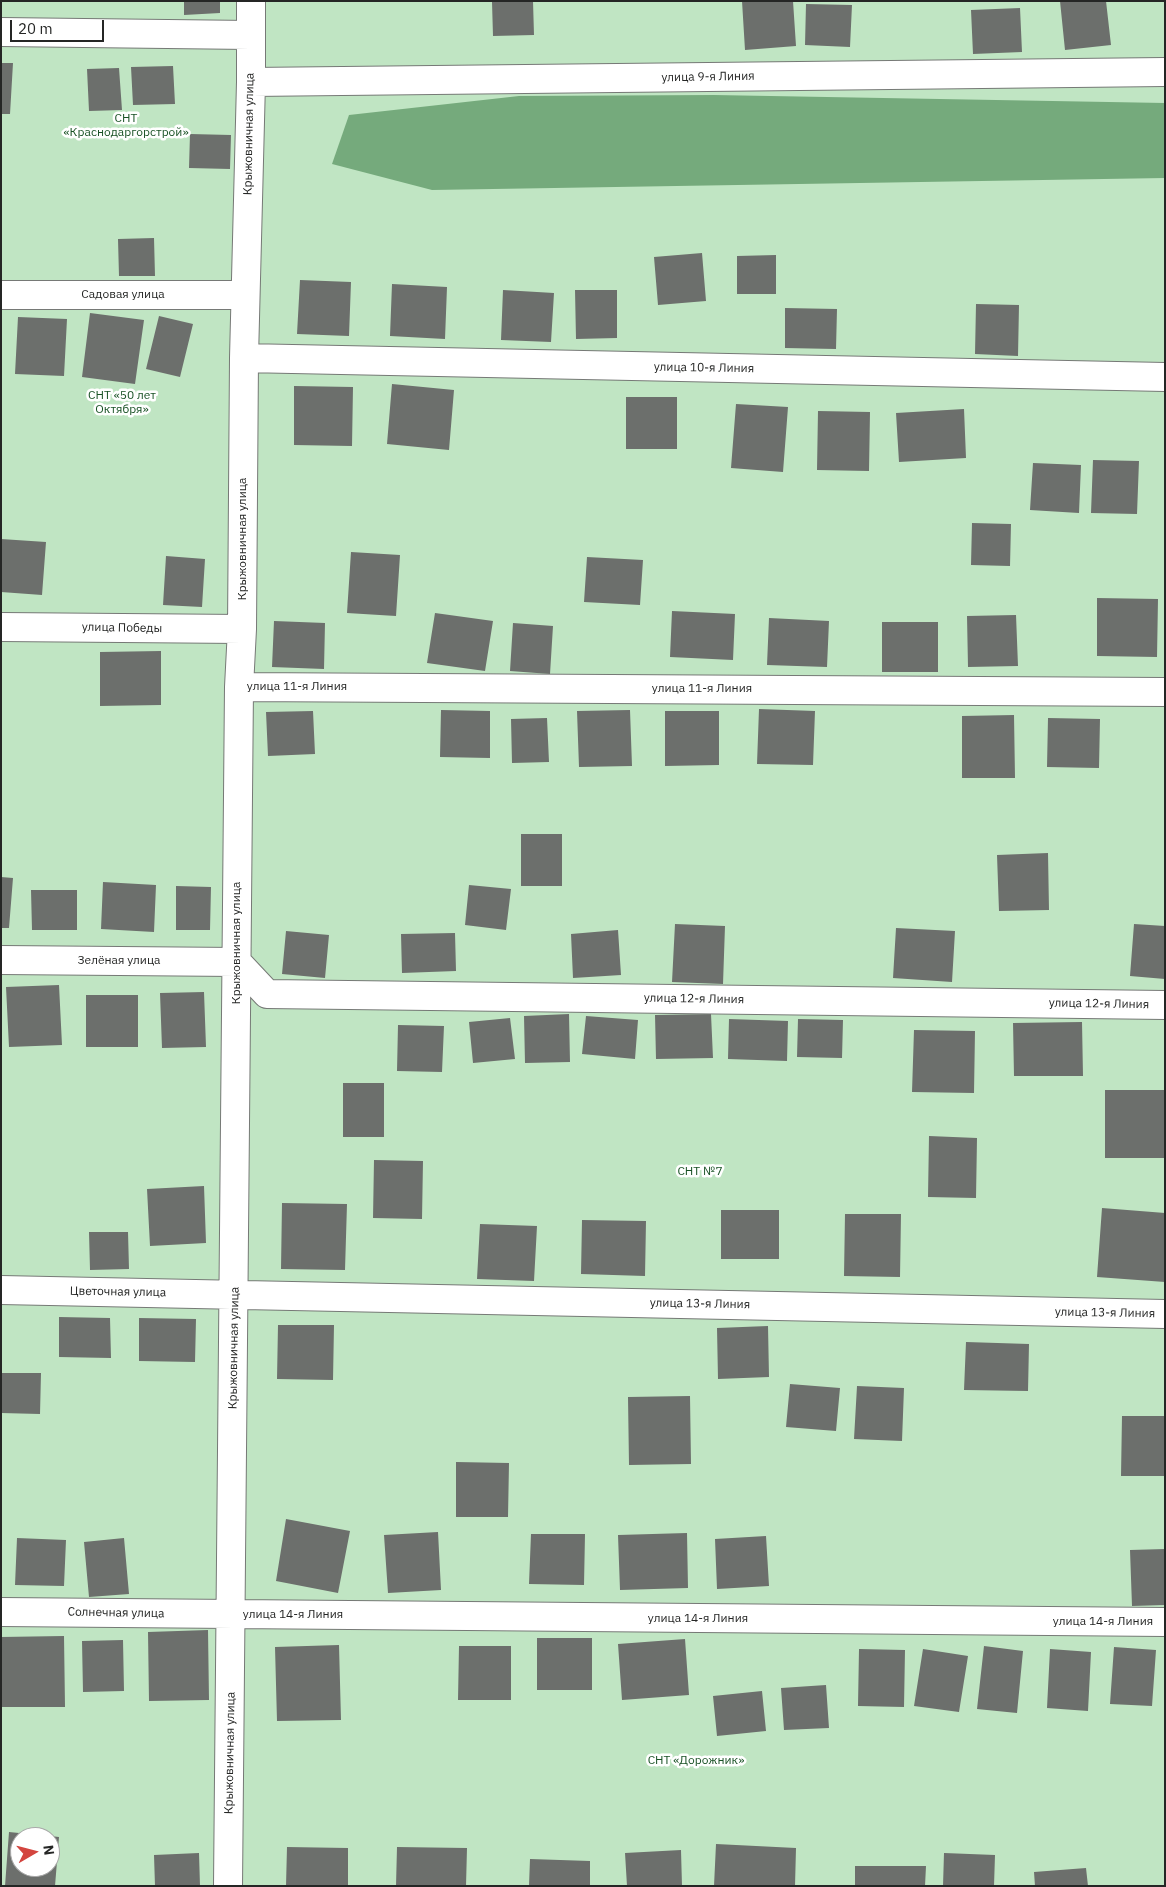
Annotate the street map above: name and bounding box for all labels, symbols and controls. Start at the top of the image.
scale bar [12,10,106,42]
text: 20 m [18,19,53,38]
street label: улица 9-я Линия [661,69,755,85]
street label: Крыжовничная улица [241,73,257,195]
park label: СНТ «Краснодаргорстрой» [63,112,189,140]
street label: Садовая улица [81,288,165,302]
street label: улица 10-я Линия [654,360,754,376]
park label: СНТ «50 лет Октября» [88,389,156,417]
street label: Крыжовничная улица [236,478,250,600]
street label: улица Победы [82,620,162,636]
street label: улица 11-я Линия [247,680,347,694]
street label: улица 11-я Линия [652,682,752,696]
street label: Крыжовничная улица [230,882,244,1004]
street label: Зелёная улица [77,954,161,968]
street label: улица 12-я Линия [644,991,744,1007]
street label: улица 12-я Линия [1049,996,1149,1012]
park label: СНТ №7 [677,1165,723,1179]
street label: Цветочная улица [70,1284,166,1300]
street label: Крыжовничная улица [226,1287,242,1409]
street label: улица 13-я Линия [650,1296,750,1312]
street label: улица 13-я Линия [1055,1305,1155,1321]
street label: Солнечная улица [67,1605,165,1621]
street label: улица 14-я Линия [243,1608,343,1622]
street label: улица 14-я Линия [648,1612,748,1626]
street label: улица 14-я Линия [1053,1615,1153,1629]
street label: Крыжовничная улица [222,1692,238,1814]
park label: СНТ «Дорожник» [648,1754,744,1768]
north arrow [10,1827,60,1877]
text: N [39,1844,58,1856]

